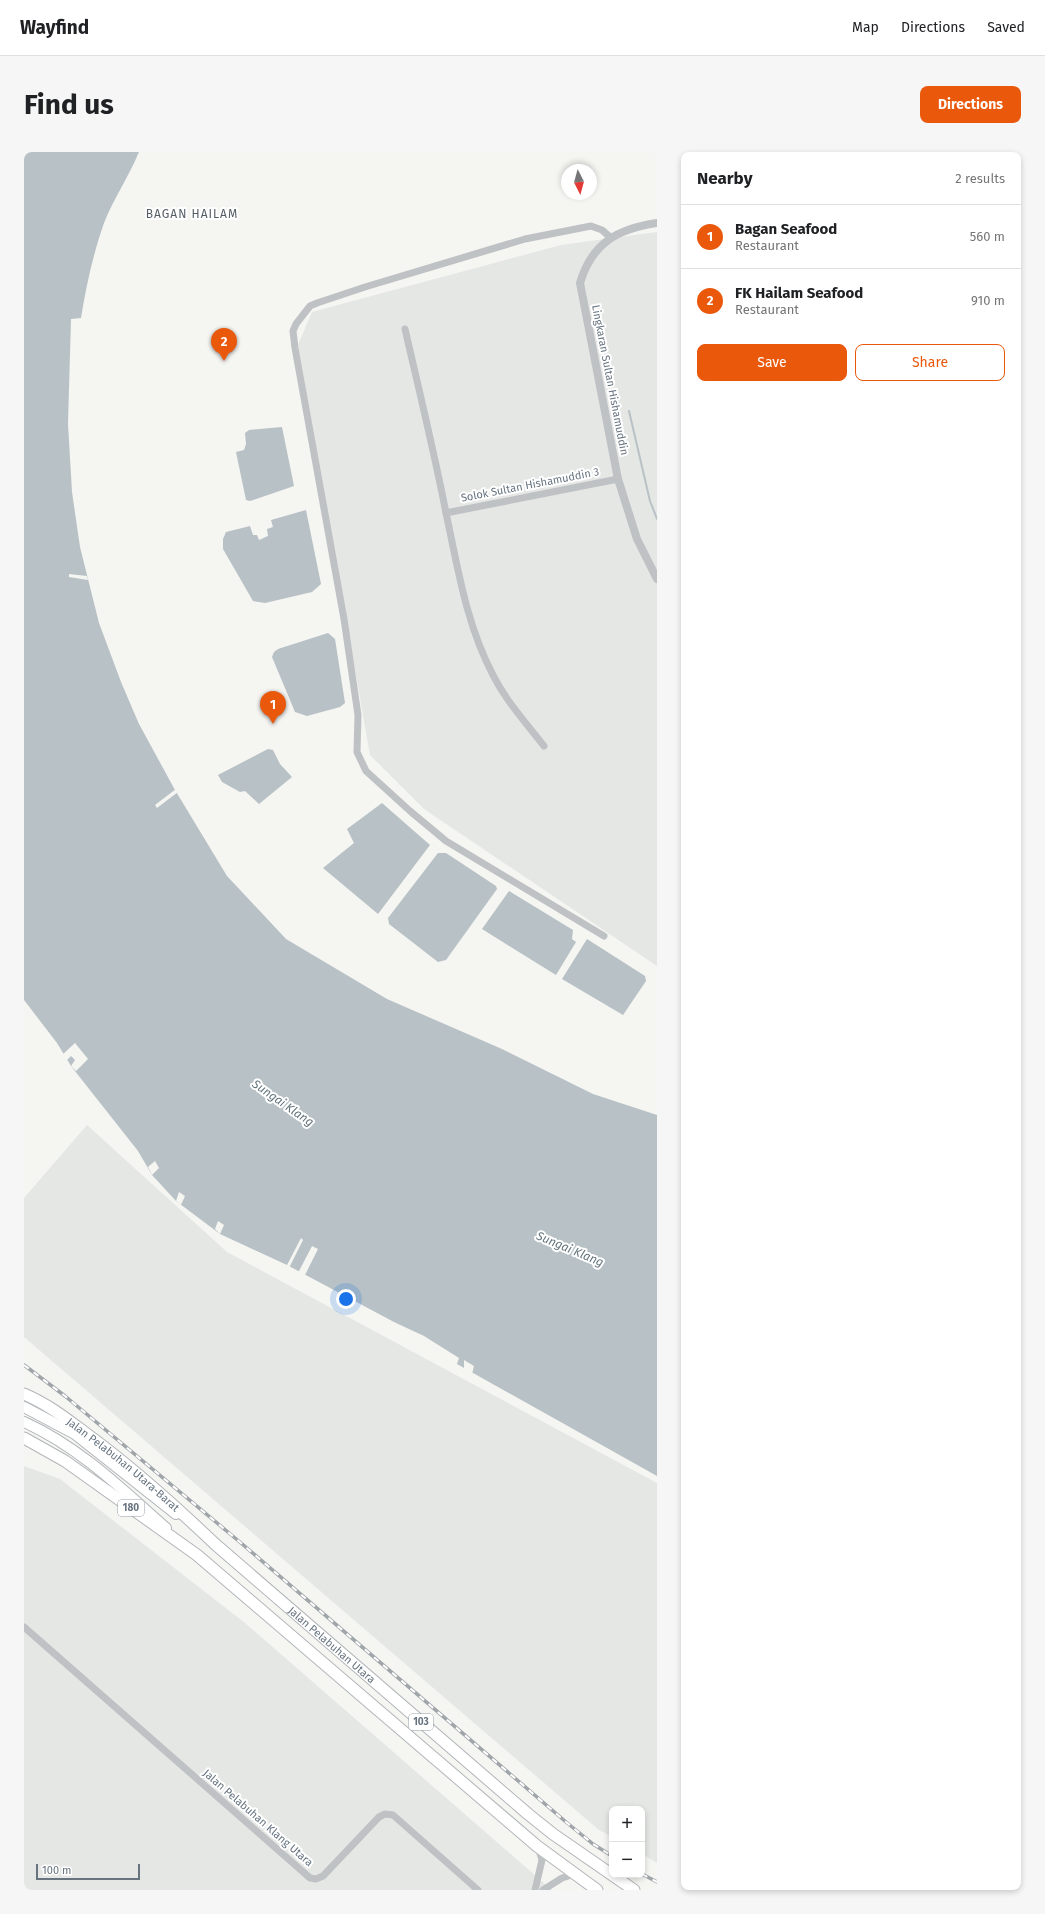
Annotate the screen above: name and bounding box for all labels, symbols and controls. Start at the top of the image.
text: Wayfind [20,16,89,39]
text: Map [852,19,879,36]
text: Directions [901,19,965,36]
text: Saved [987,19,1025,36]
button: Directions [920,86,1021,123]
text: Find us [24,88,114,121]
north arrow [561,164,597,200]
text: Nearby [697,168,752,189]
text: 2 results [955,171,1005,186]
district label: BAGAN HAILAM [146,207,238,221]
text: Bagan Seafood [735,220,837,238]
text: 1 [707,229,713,244]
text: 560 m [970,229,1005,244]
text: Restaurant [735,238,799,253]
text: FK Hailam Seafood [735,284,863,302]
text: 2 [707,293,713,308]
text: 910 m [971,293,1005,308]
text: Restaurant [735,302,799,317]
street label: Lingkaran Sultan Hishamuddin [589,304,631,456]
pin: 2 [211,328,237,361]
button: Save [697,344,847,381]
button: Share [855,344,1005,381]
street label: Solok Sultan Hishamuddin 3 [460,465,600,505]
pin: 1 [260,691,286,724]
water label: Sungai Klang [249,1076,316,1129]
water label: Sungai Klang [533,1228,606,1269]
your location [336,1289,356,1309]
street label: Jalan Pelabuhan Utara-Barat [64,1415,182,1514]
road number: 180 [118,1500,144,1516]
street label: Jalan Pelabuhan Utara [286,1604,378,1686]
road number: 103 [409,1714,433,1730]
street label: Jalan Pelabuhan Klang Utara [200,1767,316,1869]
map controls [609,1806,645,1878]
button: + [609,1806,645,1842]
button: − [609,1842,645,1878]
scale bar [36,1862,140,1881]
text: 100 m [42,1864,71,1877]

